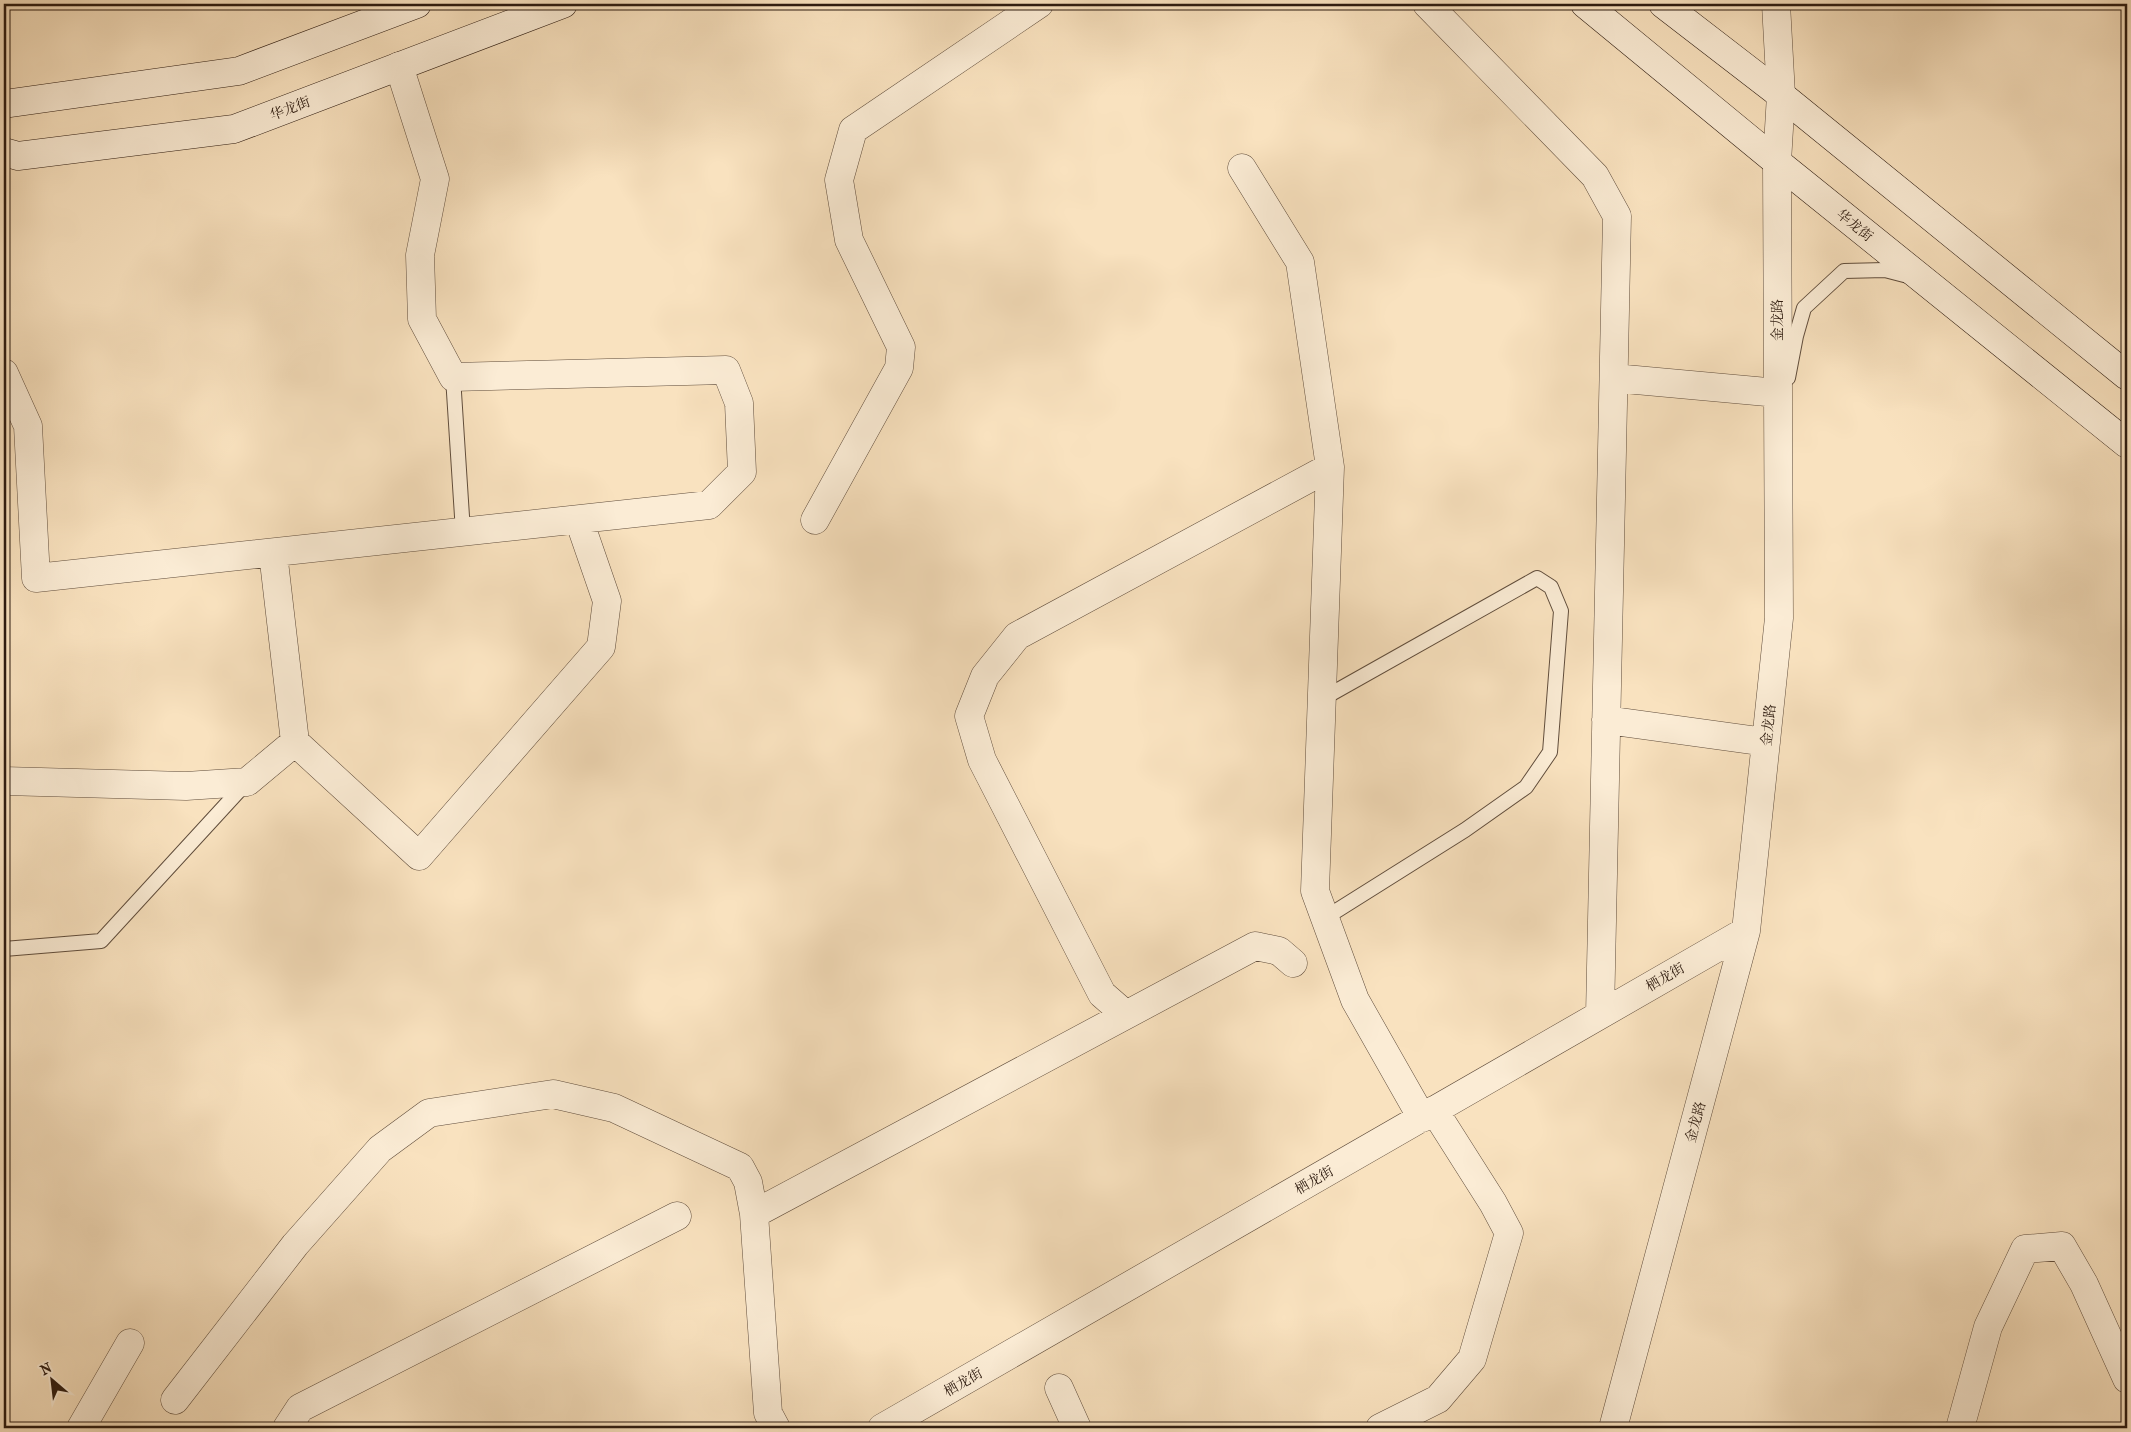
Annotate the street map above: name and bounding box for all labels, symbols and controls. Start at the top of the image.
street label: 华龙街 [268,93,313,124]
street label: 华龙街 [1833,206,1876,245]
street label: 金龙路 [1769,299,1786,341]
street label: 金龙路 [1758,703,1779,747]
street label: 栖龙街 [1643,960,1688,995]
street label: 金龙路 [1682,1100,1709,1145]
street label: 栖龙街 [1292,1163,1337,1198]
north arrow [28,1354,78,1404]
text: N [37,1359,55,1379]
street label: 栖龙街 [941,1365,986,1400]

